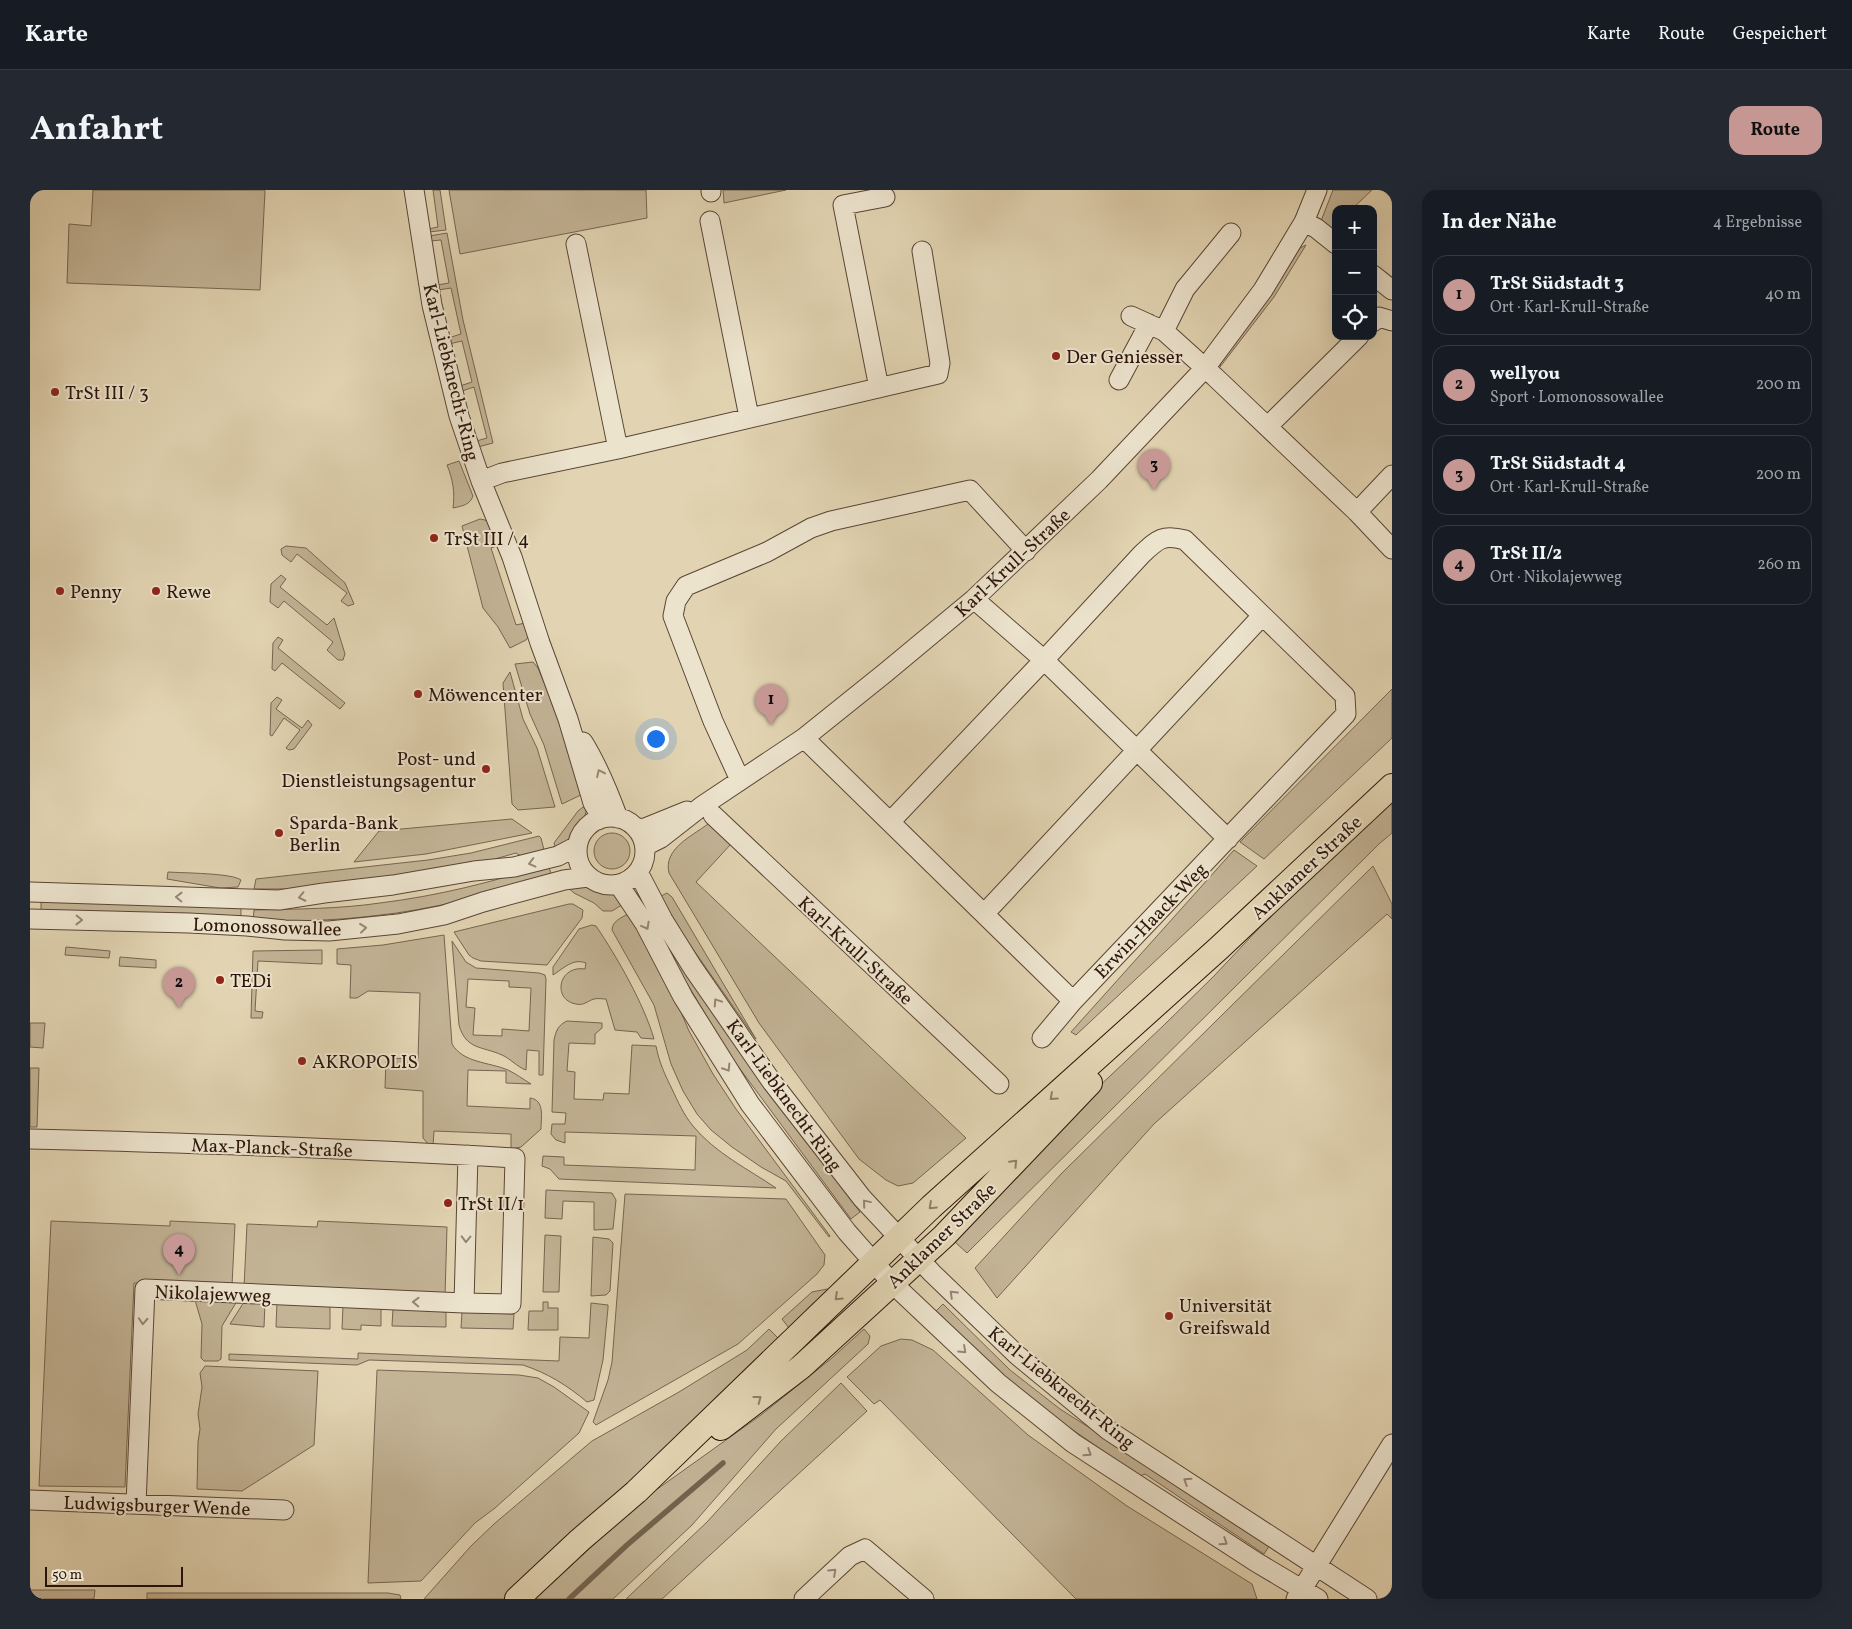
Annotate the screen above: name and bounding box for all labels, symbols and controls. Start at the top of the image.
text: Karte [25,18,88,52]
text: Karte [1587,22,1630,47]
text: Route [1658,22,1705,47]
text: Gespeichert [1733,22,1827,47]
text: Anfahrt [30,106,163,154]
button: Route [1729,106,1822,155]
map controls [1332,205,1377,340]
button: + [1332,205,1377,250]
text: In der Nähe [1442,208,1557,237]
text: 4 Ergebnisse [1713,212,1802,234]
button: − [1332,250,1377,295]
text: TrSt Südstadt 3 [1490,271,1624,297]
street label: Karl-Liebknecht-Ring [415,281,485,464]
text: 1 [1456,284,1462,306]
text: 40 m [1765,284,1801,306]
button: locate [1332,295,1377,340]
text: Ort · Karl-Krull-Straße [1490,297,1649,319]
place label: Der Geniesser [1066,345,1183,371]
marker: Der Geniesser [1050,350,1062,362]
text: wellyou [1490,361,1560,387]
text: 2 [1455,374,1463,396]
text: 200 m [1756,374,1801,396]
place label: TrSt III / 3 [65,381,149,407]
marker: TrSt III / 3 [49,386,61,398]
text: Sport · Lomonossowallee [1490,387,1664,409]
pin: 3 [1138,449,1170,490]
text: TrSt Südstadt 4 [1490,451,1626,477]
text: 3 [1455,464,1463,486]
text: 200 m [1756,464,1801,486]
text: Ort · Karl-Krull-Straße [1490,477,1649,499]
street label: Karl-Krull-Straße [950,503,1077,624]
place label: TrSt III / 4 [444,527,529,553]
marker: TrSt III / 4 [428,532,440,544]
text: TrSt II/2 [1490,541,1562,567]
text: 4 [1454,554,1464,576]
text: 260 m [1757,554,1801,576]
text: Ort · Nikolajewweg [1490,567,1622,589]
place label: Penny [70,580,122,606]
place label: Rewe [166,580,211,606]
marker: Penny [54,585,66,597]
marker: Rewe [150,585,162,597]
place label: Möwencenter [428,683,542,709]
pin: 1 [755,684,787,725]
marker: Möwencenter [412,688,424,700]
your location [643,726,669,752]
place label: Post- und Dienstleistungsagentur [281,747,476,795]
marker: Post- und Dienstleistungsagentur [480,763,492,775]
one-way arrow [596,769,606,778]
street label: Anklamer Straße [1246,810,1368,927]
place label: Sparda-Bank Berlin [289,811,398,859]
marker: Sparda-Bank Berlin [273,827,285,839]
one-way arrow [527,857,536,868]
street label: Erwin-Haack-Weg [1089,858,1214,985]
one-way arrow [298,891,306,902]
street label: Karl-Krull-Straße [791,891,918,1012]
one-way arrow [175,892,182,902]
street label: Lomonossowallee [192,912,342,944]
one-way arrow [75,914,83,925]
one-way arrow [640,920,650,929]
one-way arrow [359,923,367,934]
pin: 2 [163,967,195,1008]
place label: TEDi [230,969,272,995]
marker: TEDi [214,974,226,986]
one-way arrow [714,998,723,1008]
street label: Karl-Liebknecht-Ring [719,1015,848,1178]
place label: AKROPOLIS [312,1050,418,1076]
marker: AKROPOLIS [296,1055,308,1067]
one-way arrow [721,1062,731,1071]
one-way arrow [1050,1091,1059,1100]
street label: Max-Planck-Straße [191,1133,353,1165]
one-way arrow [1008,1159,1017,1168]
street label: Anklamer Straße [882,1178,1003,1295]
place label: TrSt II/1 [458,1192,524,1218]
marker: TrSt II/1 [442,1197,454,1209]
one-way arrow [863,1200,871,1209]
one-way arrow [929,1200,938,1209]
pin: 4 [163,1234,195,1275]
one-way arrow [461,1235,471,1243]
street label: Nikolajewweg [154,1280,272,1310]
one-way arrow [834,1291,843,1300]
one-way arrow [950,1291,959,1300]
place label: Universität Greifswald [1179,1294,1272,1342]
one-way arrow [411,1296,419,1307]
marker: Universität Greifswald [1163,1310,1175,1322]
one-way arrow [138,1317,149,1325]
street label: Karl-Liebknecht-Ring [982,1321,1140,1456]
one-way arrow [957,1344,966,1353]
one-way arrow [752,1397,761,1405]
one-way arrow [1083,1447,1092,1456]
one-way arrow [1184,1478,1193,1487]
street label: Ludwigsburger Wende [63,1491,251,1523]
one-way arrow [1219,1536,1228,1545]
scale bar [45,1564,182,1587]
text: 50 m [52,1566,82,1585]
one-way arrow [827,1569,836,1578]

